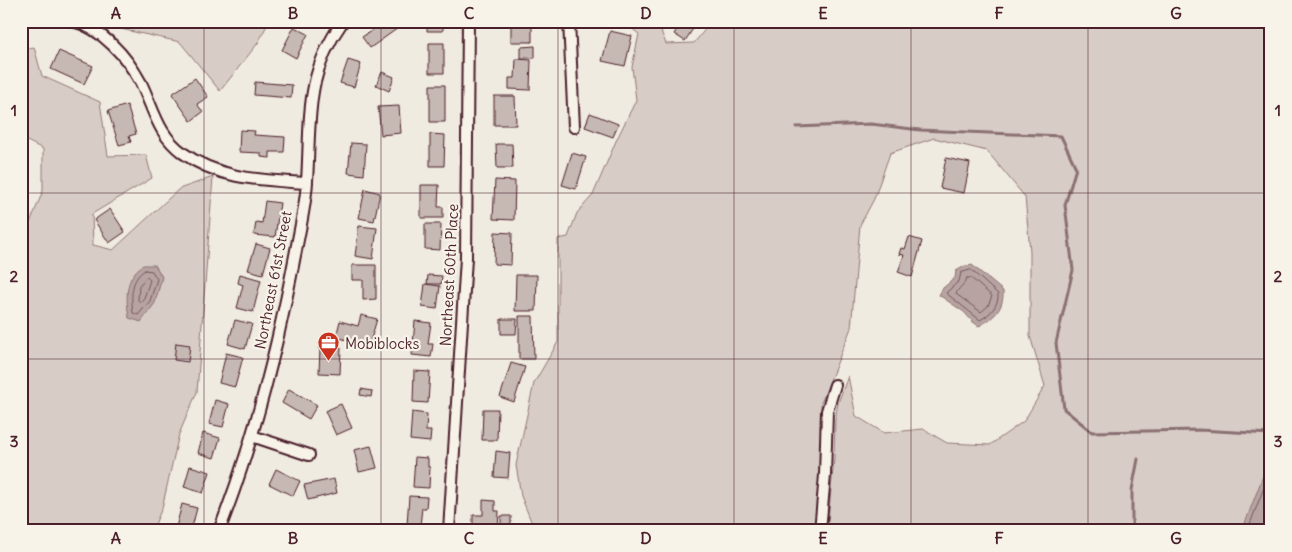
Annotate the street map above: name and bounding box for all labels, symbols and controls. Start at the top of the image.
text: A [111,3,121,23]
text: B [288,3,299,23]
text: C [464,3,475,23]
text: D [640,3,652,23]
text: E [818,3,828,23]
text: F [994,3,1004,23]
text: G [1170,3,1182,23]
text: 1 [11,100,17,120]
text: 1 [1275,100,1281,120]
street label: Northeast 60th Place [436,203,462,347]
street label: Northeast 61st Street [250,209,296,351]
text: 2 [10,266,19,286]
text: 2 [1274,266,1283,286]
office icon: Mobiblocks [317,331,341,362]
place label: Mobiblocks [345,334,419,353]
text: 3 [9,431,19,451]
text: 3 [1273,431,1283,451]
text: A [111,528,121,548]
text: B [288,528,299,548]
text: C [464,528,475,548]
text: D [640,528,652,548]
text: E [818,528,828,548]
text: F [994,528,1004,548]
text: G [1170,528,1182,548]

